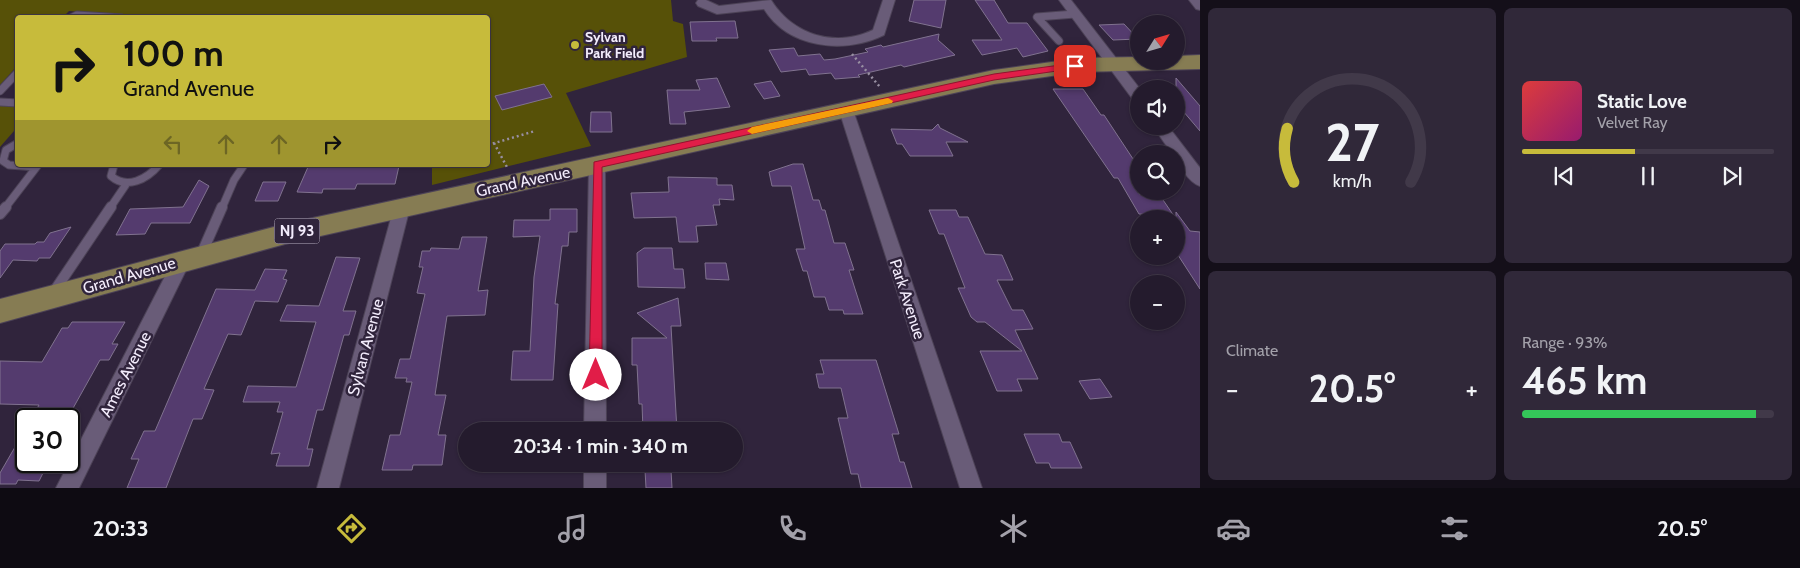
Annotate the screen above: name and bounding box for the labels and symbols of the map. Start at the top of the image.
north arrow [1130,15,1185,70]
place label: Sylvan Park Field [585,28,644,62]
marker: Sylvan Park Field [569,39,581,51]
pin [1054,45,1096,87]
street label: Grand Avenue [474,162,572,201]
road number: NJ 93 [274,218,320,244]
street label: Grand Avenue [81,253,178,298]
street label: Park Avenue [886,257,929,342]
street label: Sylvan Avenue [343,297,388,398]
street label: Ames Avenue [96,328,155,420]
position arrow [569,348,621,400]
speed limit sign: 30 [15,408,80,473]

